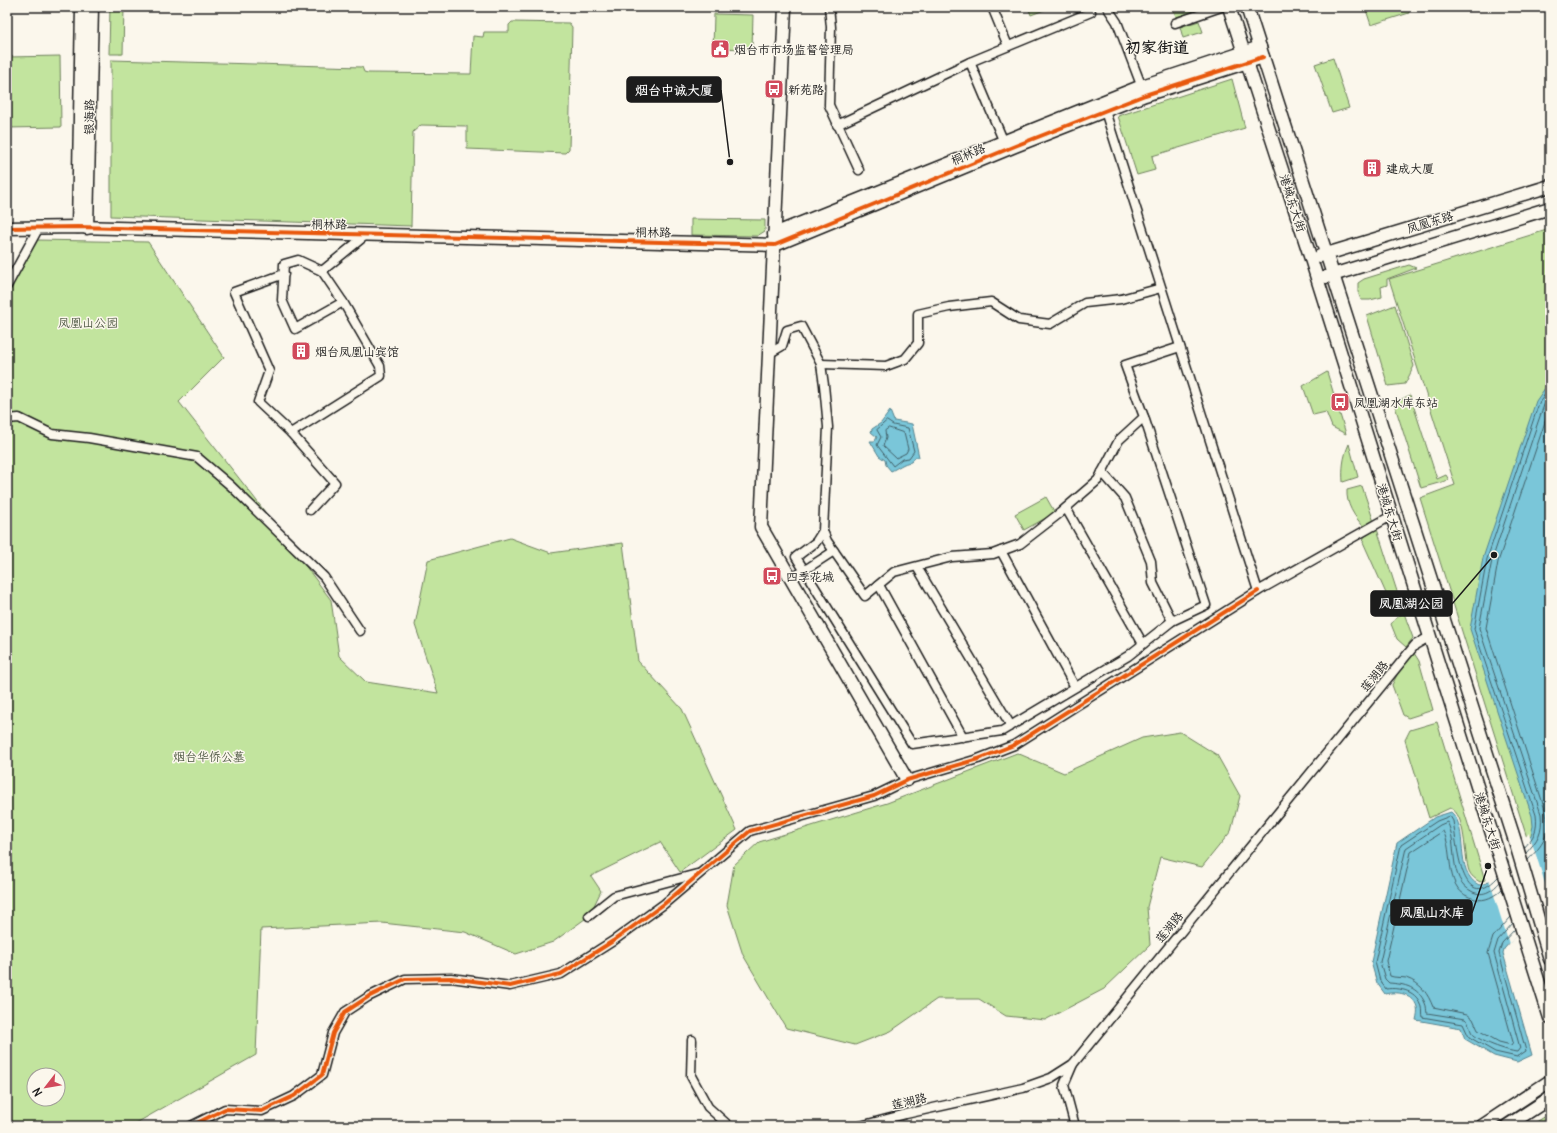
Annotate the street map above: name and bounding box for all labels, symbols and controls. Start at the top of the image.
district label: 初家街道 [1125,37,1189,57]
public building icon: 烟台市市场监督管理局 [709,38,731,60]
place label: 烟台市市场监督管理局 [734,42,854,57]
callout: 烟台中诚大厦 [627,77,721,102]
bus stop icon: 新苑路 [763,78,785,100]
text: 烟台中诚大厦 [635,82,713,99]
place label: 新苑路 [788,82,824,97]
street label: 银海路 [81,99,97,135]
street label: 桐林路 [948,140,988,168]
building icon: 建成大厦 [1361,157,1383,179]
place label: 建成大厦 [1386,161,1434,176]
street label: 港城东大街 [1277,172,1309,234]
street label: 凤凰东路 [1405,208,1455,236]
street label: 桐林路 [311,216,347,232]
street label: 桐林路 [635,224,671,240]
park label: 凤凰山公园 [58,315,118,330]
building icon: 烟台凤凰山宾馆 [290,340,312,362]
place label: 烟台凤凰山宾馆 [315,344,399,359]
bus stop icon: 凤凰湖水库东站 [1329,391,1351,413]
place label: 凤凰湖水库东站 [1354,395,1438,410]
street label: 港城东大街 [1374,481,1406,543]
bus stop icon: 四季花城 [761,565,783,587]
place label: 四季花城 [786,569,834,584]
callout: 凤凰湖公园 [1371,591,1452,616]
text: 凤凰湖公园 [1378,595,1444,612]
street label: 莲湖路 [1357,657,1391,695]
park label: 烟台华侨公墓 [173,749,245,764]
street label: 港城东大街 [1472,790,1504,852]
callout: 凤凰山水库 [1391,900,1472,925]
text: 凤凰山水库 [1399,904,1465,921]
street label: 莲湖路 [1152,908,1186,946]
north arrow [26,1067,66,1107]
text: N [29,1085,45,1099]
street label: 莲湖路 [890,1090,928,1112]

